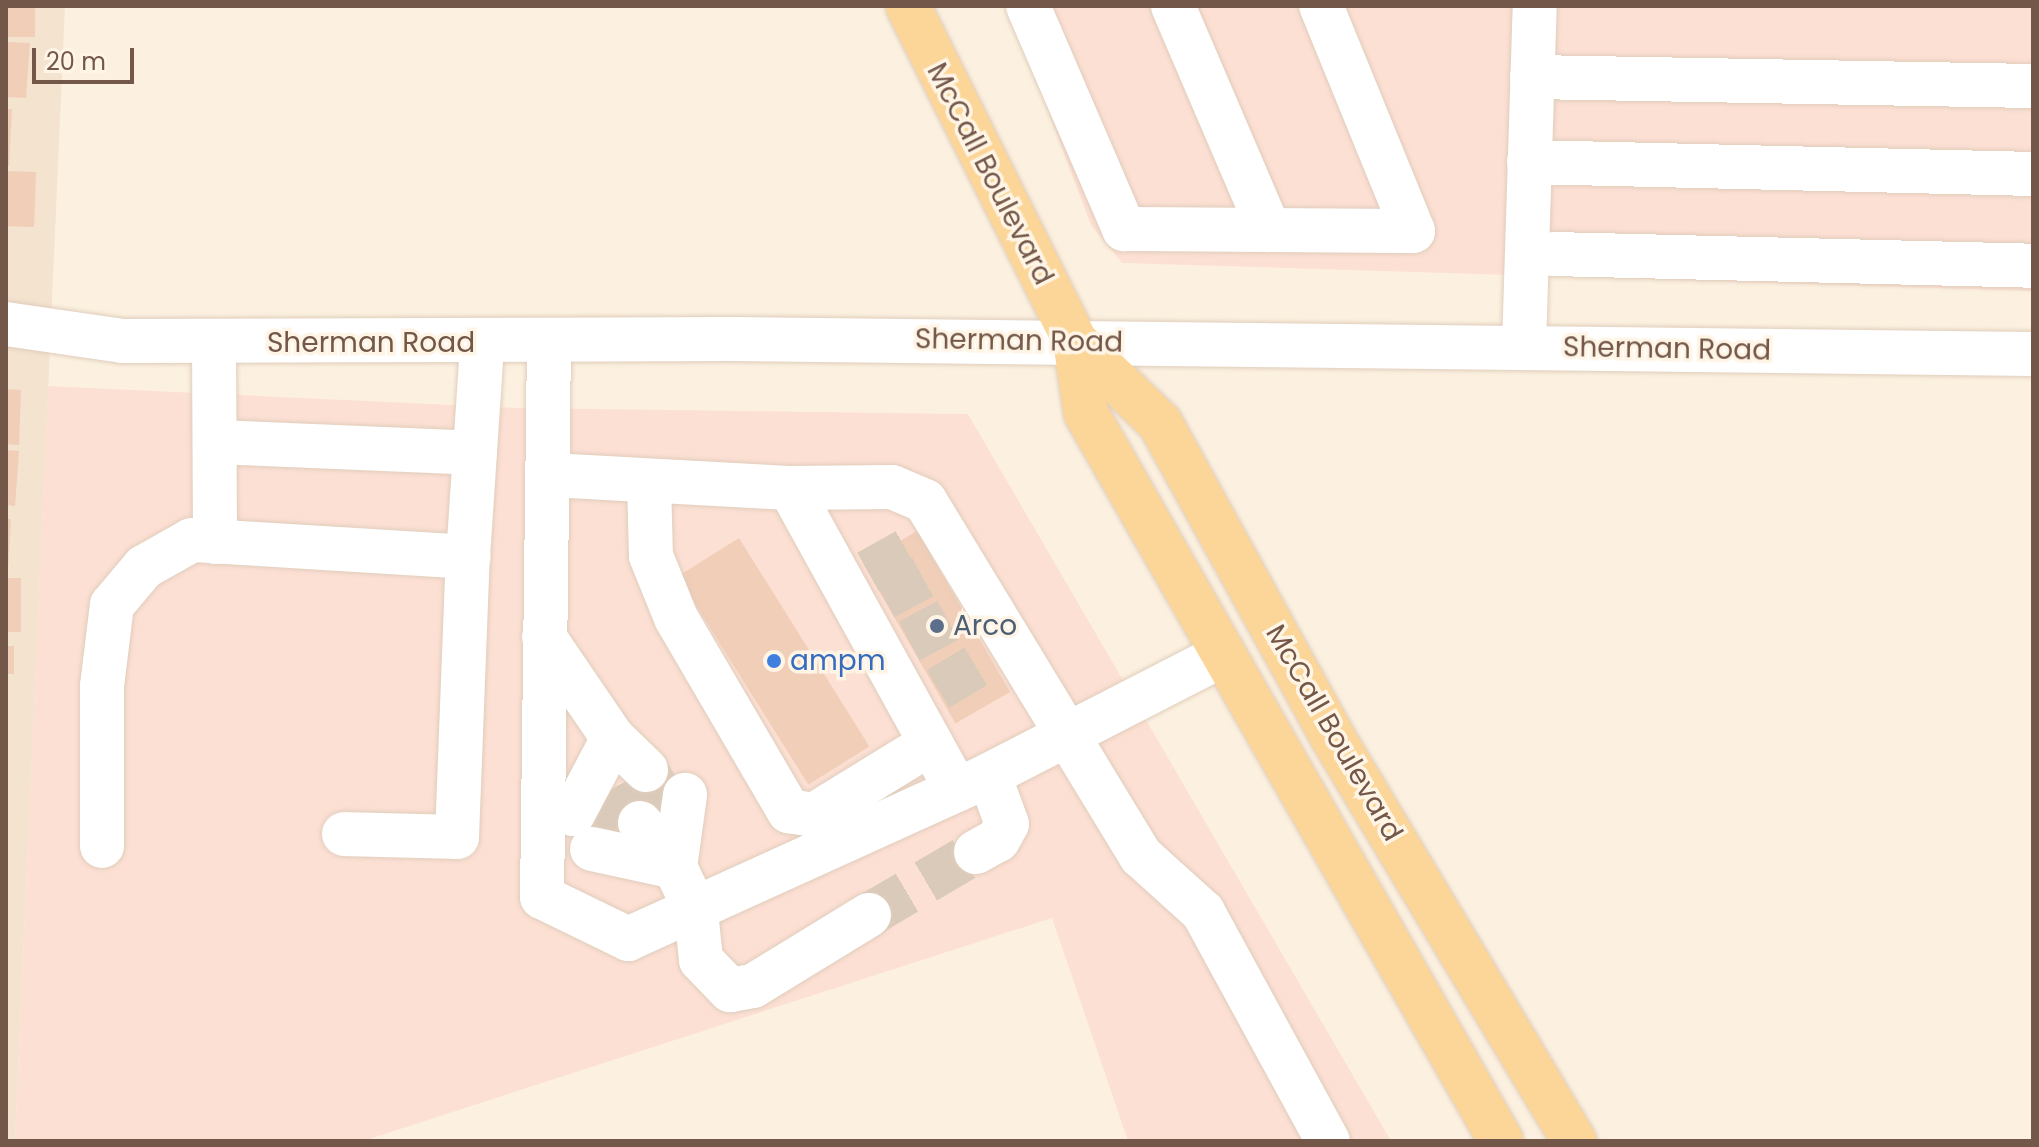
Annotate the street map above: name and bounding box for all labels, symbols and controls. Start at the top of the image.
scale bar [36,32,138,82]
text: 20 m [46,45,106,78]
street label: McCall Boulevard [920,58,1060,290]
street label: Sherman Road [915,322,1123,360]
street label: Sherman Road [267,326,475,360]
street label: Sherman Road [1563,330,1771,368]
place label: Arco [953,609,1017,643]
marker: Arco [928,617,946,635]
street label: McCall Boulevard [1258,619,1410,847]
place label: ampm [790,644,886,678]
marker: ampm [765,652,783,670]

